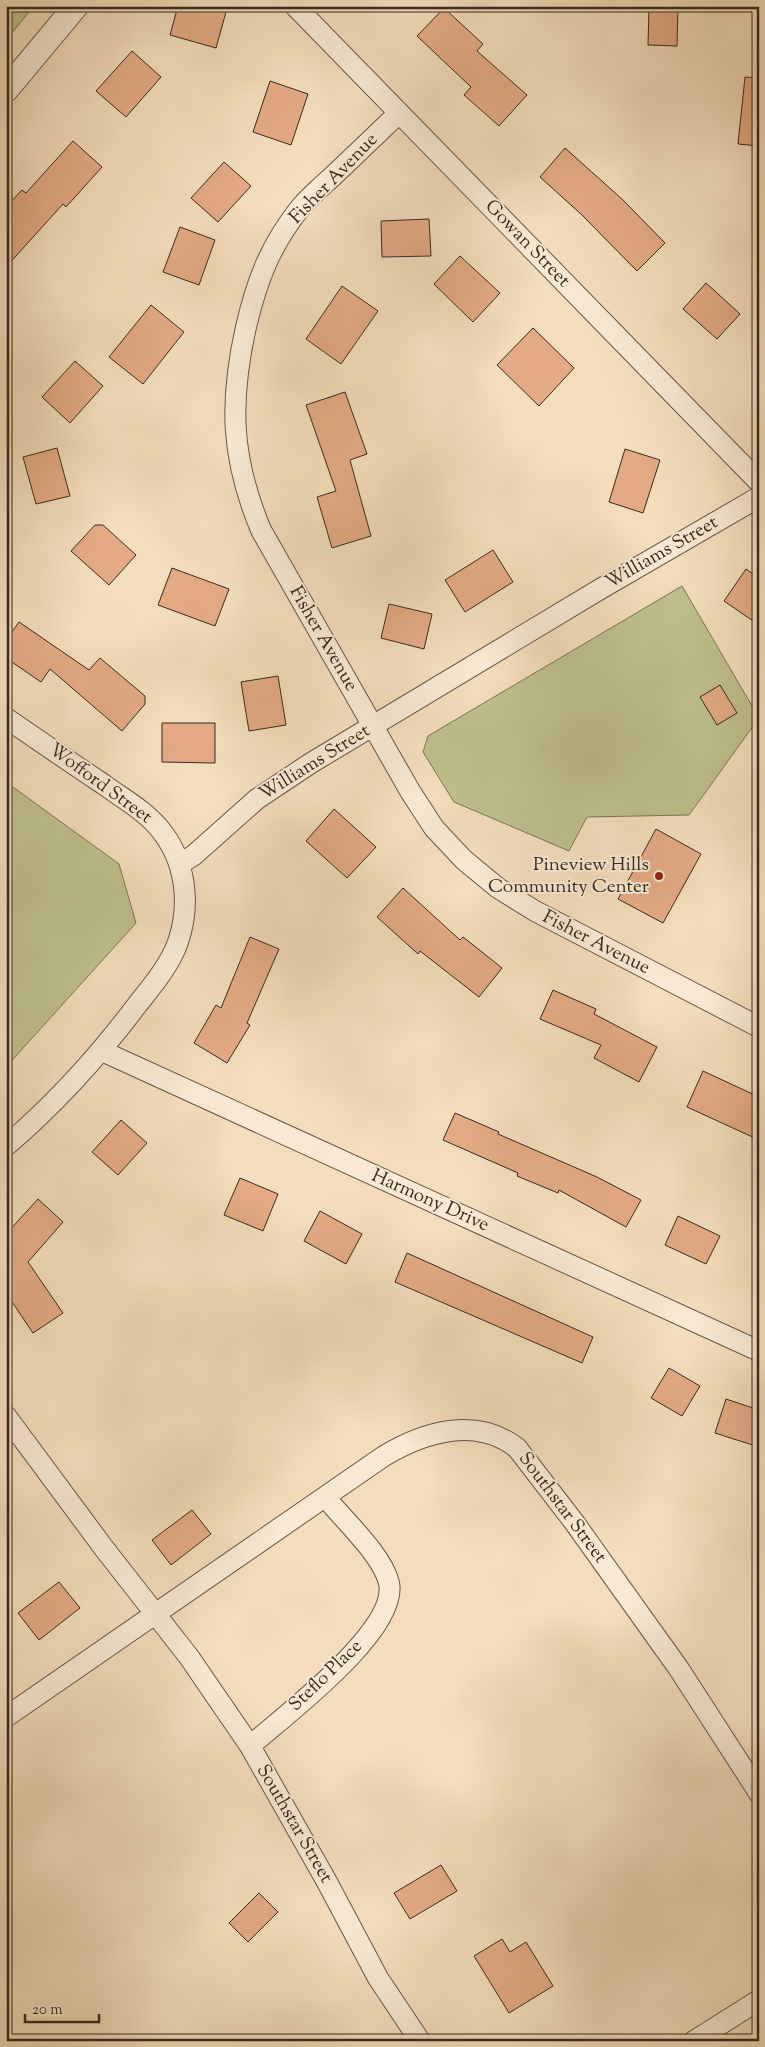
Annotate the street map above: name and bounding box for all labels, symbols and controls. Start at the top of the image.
street label: Fisher Avenue [283,127,385,231]
street label: Gowan Street [478,194,576,294]
street label: Williams Street [601,509,724,596]
street label: Fisher Avenue [282,581,364,697]
street label: Williams Street [254,718,376,808]
street label: Wofford Street [43,737,158,831]
place label: Pineview Hills Community Center [488,852,649,901]
marker: Pineview Hills Community Center [653,870,665,882]
street label: Fisher Avenue [537,904,655,982]
street label: Harmony Drive [367,1163,493,1239]
street label: Southstar Street [511,1447,613,1570]
street label: Steflo Place [283,1634,369,1718]
street label: Southstar Street [249,1760,339,1889]
scale bar [25,1992,99,2024]
text: 20 m [32,2000,63,2021]

